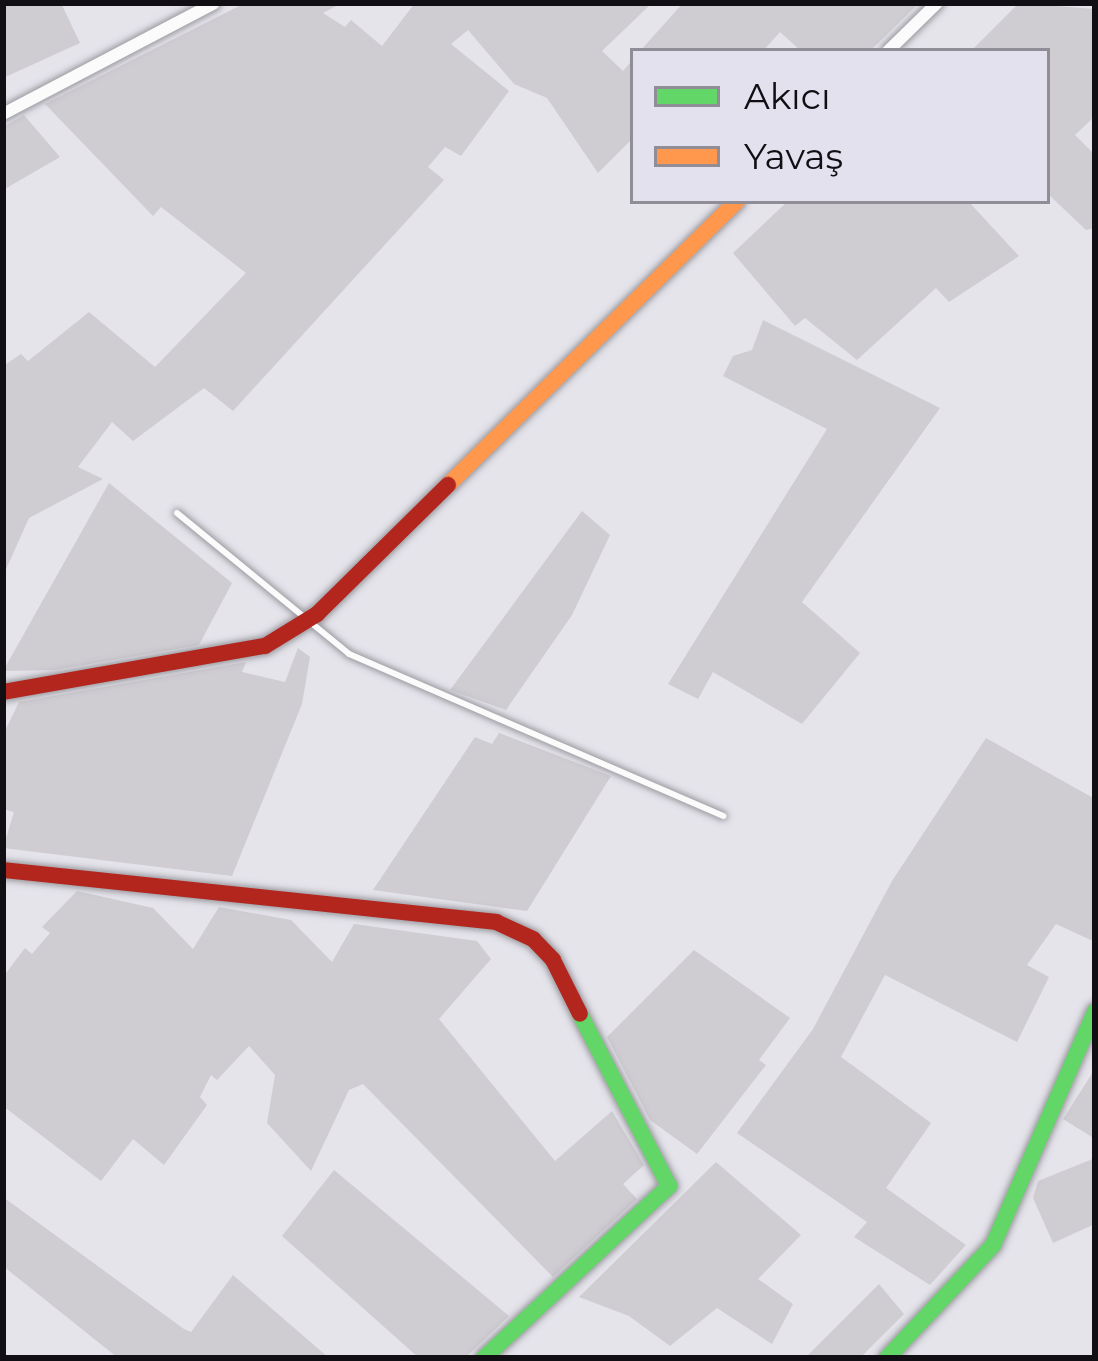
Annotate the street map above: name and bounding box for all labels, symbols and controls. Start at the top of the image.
legend [630,48,1050,204]
text: Akıcı [744,74,831,118]
text: Yavaş [744,134,843,178]

